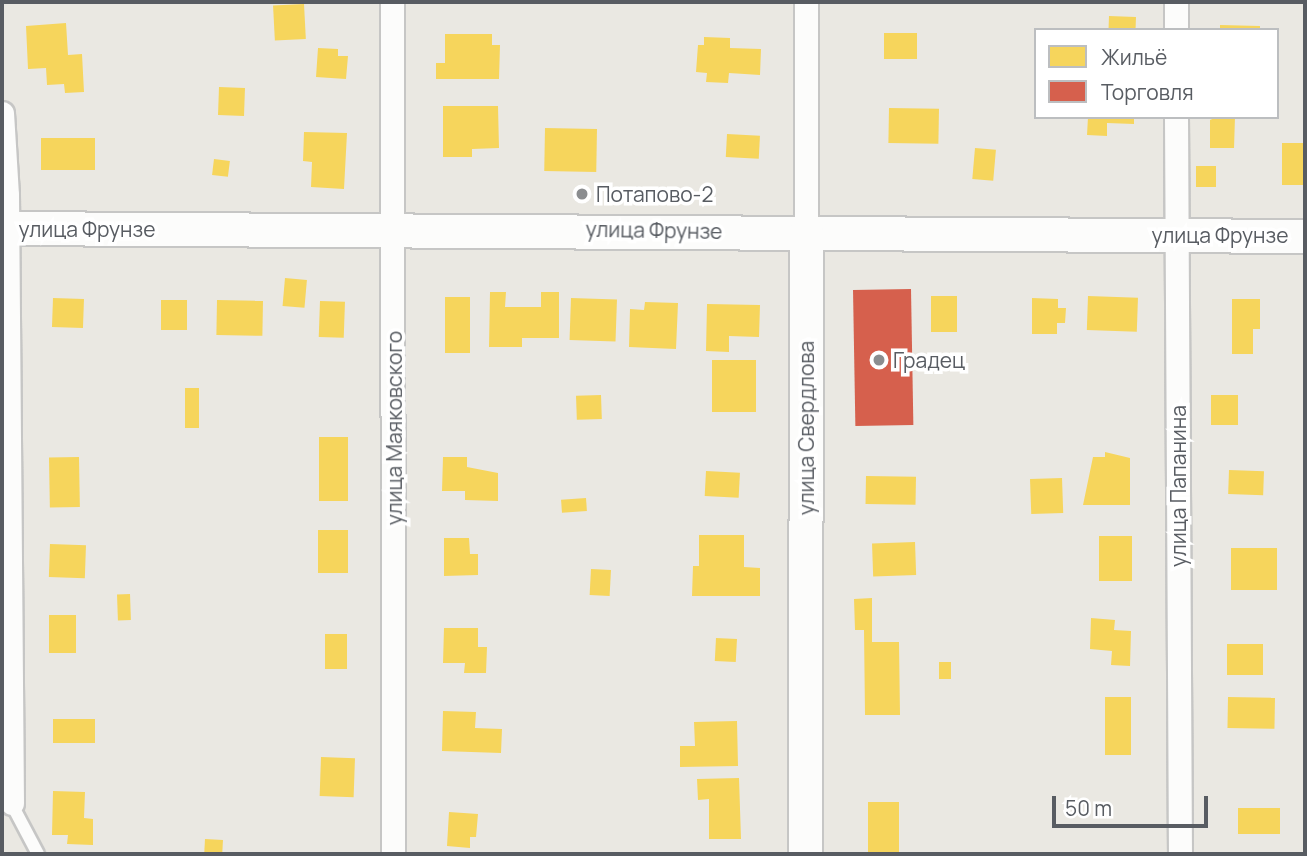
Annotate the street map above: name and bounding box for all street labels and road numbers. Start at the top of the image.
street label: улица Фрунзе [19,216,155,242]
street label: улица Фрунзе [585,216,723,244]
street label: улица Фрунзе [1152,222,1288,248]
street label: улица Маяковского [381,331,407,525]
street label: улица Свердлова [793,341,819,515]
street label: улица Папанина [1165,405,1191,567]

